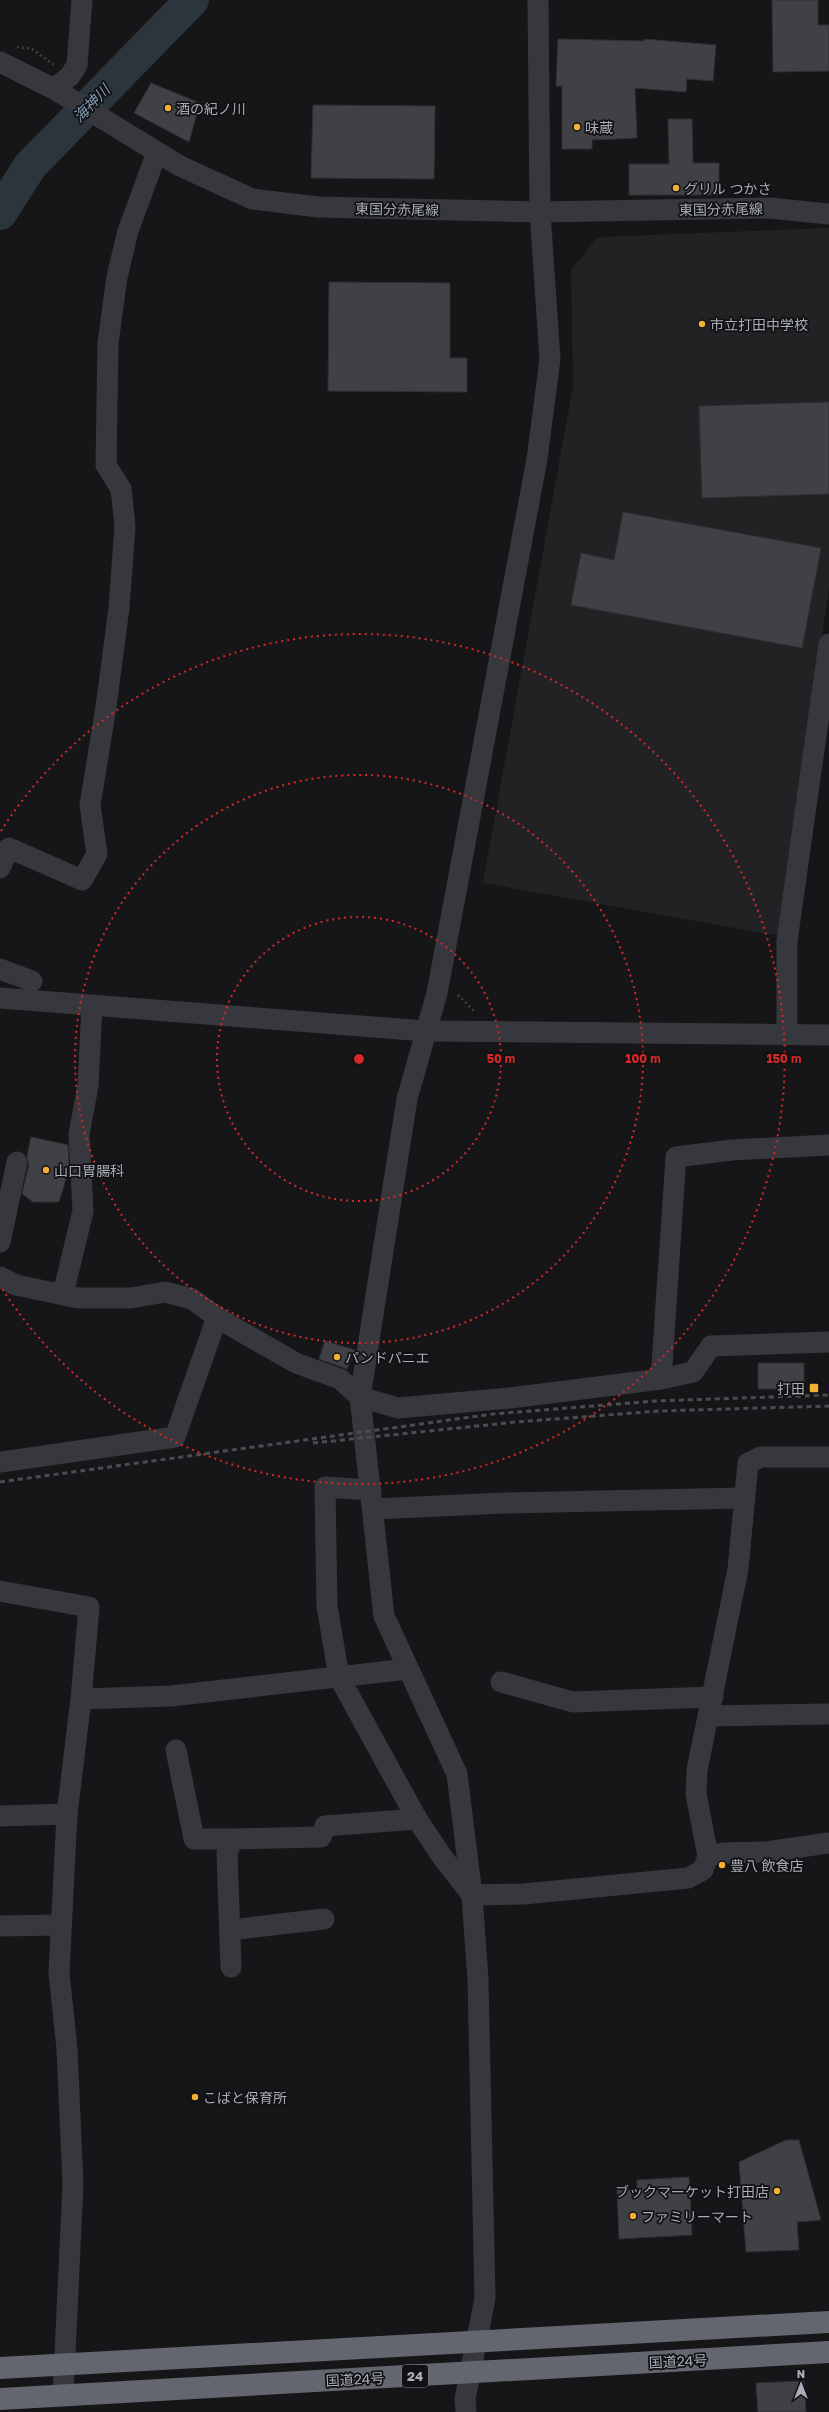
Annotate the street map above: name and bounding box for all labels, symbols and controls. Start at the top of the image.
water label: 海神川 [69,79,114,125]
place label: 酒の紀ノ川 [176,100,246,117]
marker: 酒の紀ノ川 [163,103,173,113]
place label: 味蔵 [585,119,613,136]
marker: 味蔵 [572,122,582,132]
place label: グリル つかさ [684,180,772,197]
marker: グリル つかさ [671,183,681,193]
street label: 東国分赤尾線 [355,200,439,218]
street label: 東国分赤尾線 [679,200,763,218]
place label: 市立打田中学校 [710,316,808,333]
marker: 市立打田中学校 [697,319,707,329]
text: 50 m [487,1051,515,1066]
text: 100 m [625,1051,661,1066]
text: 150 m [767,1051,801,1066]
centre of rings [352,1052,366,1066]
place label: 山口胃腸科 [54,1162,124,1179]
marker: 山口胃腸科 [41,1165,51,1175]
place label: パンドパニエ [345,1349,430,1366]
marker: パンドパニエ [332,1352,342,1362]
place label: 打田 [777,1380,805,1397]
marker: 打田 [808,1382,820,1394]
place label: 豊八 飲食店 [730,1857,804,1874]
marker: 豊八 飲食店 [717,1860,727,1870]
place label: こばと保育所 [203,2089,287,2106]
marker: こばと保育所 [190,2092,200,2102]
place label: ブックマーケット打田店 [615,2183,769,2200]
marker: ブックマーケット打田店 [772,2186,782,2196]
place label: ファミリーマート [641,2208,753,2225]
marker: ファミリーマート [628,2211,638,2221]
street label: 国道24号 [648,2351,708,2371]
north arrow [781,2364,821,2404]
road number: 24 [402,2365,428,2387]
text: N [797,2367,805,2380]
street label: 国道24号 [325,2369,385,2389]

